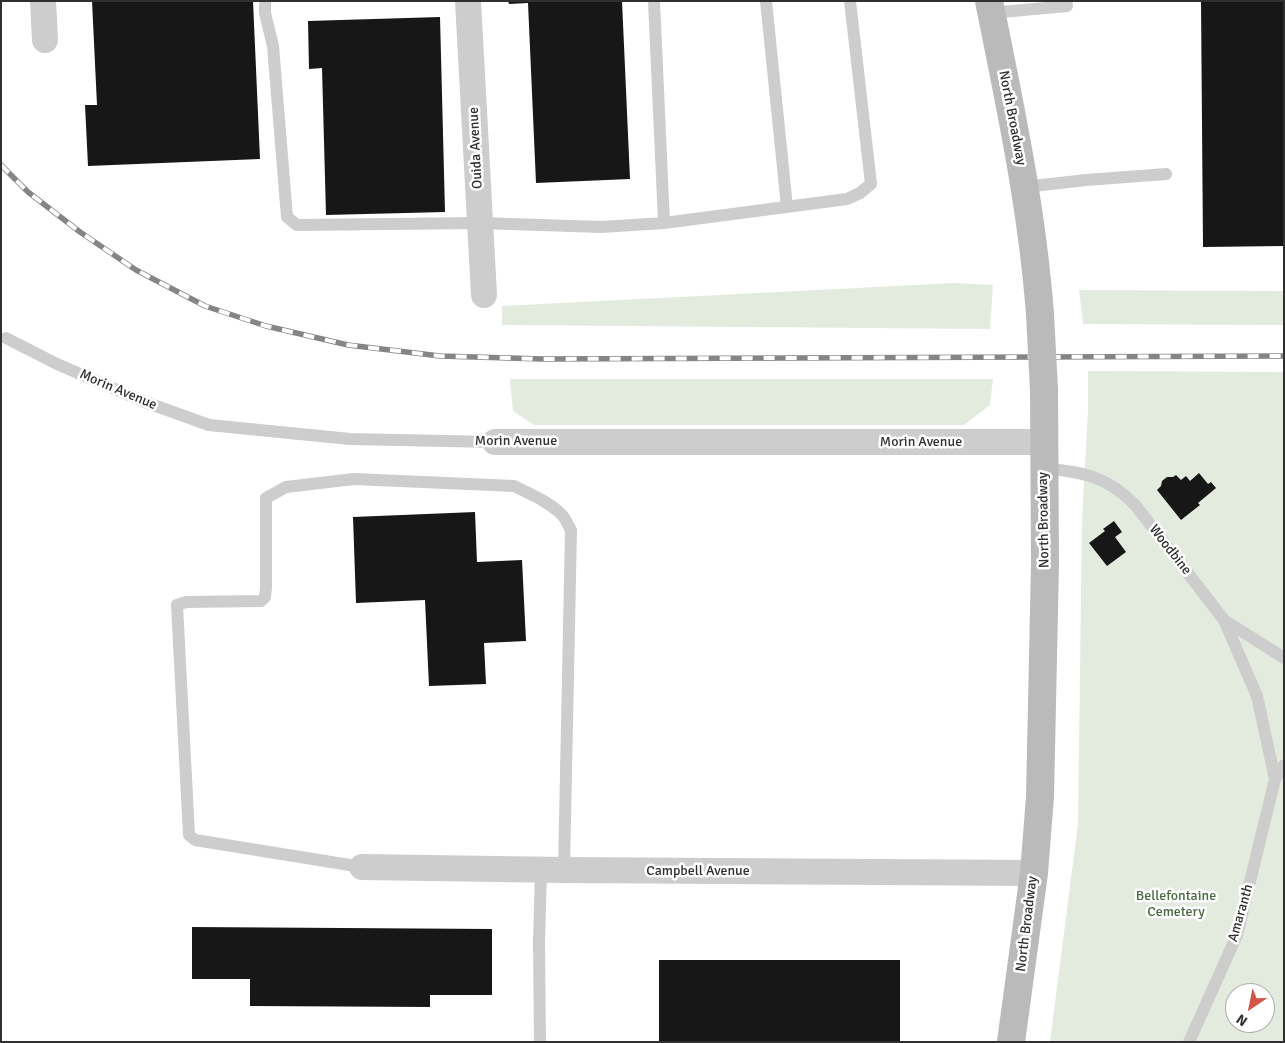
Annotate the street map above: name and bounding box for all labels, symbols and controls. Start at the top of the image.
street label: North Broadway [995,69,1029,167]
street label: Ouida Avenue [465,107,487,189]
street label: Morin Avenue [77,366,159,414]
street label: Morin Avenue [475,433,557,449]
street label: Morin Avenue [880,434,962,450]
street label: North Broadway [1035,472,1053,568]
street label: Woodbine [1145,522,1195,578]
street label: Campbell Avenue [646,863,750,879]
street label: North Broadway [1013,875,1041,973]
street label: Amaranth [1225,882,1257,944]
park label: Bellefontaine Cemetery [1136,888,1216,920]
north arrow [1225,983,1275,1033]
text: N [1233,1010,1251,1030]

